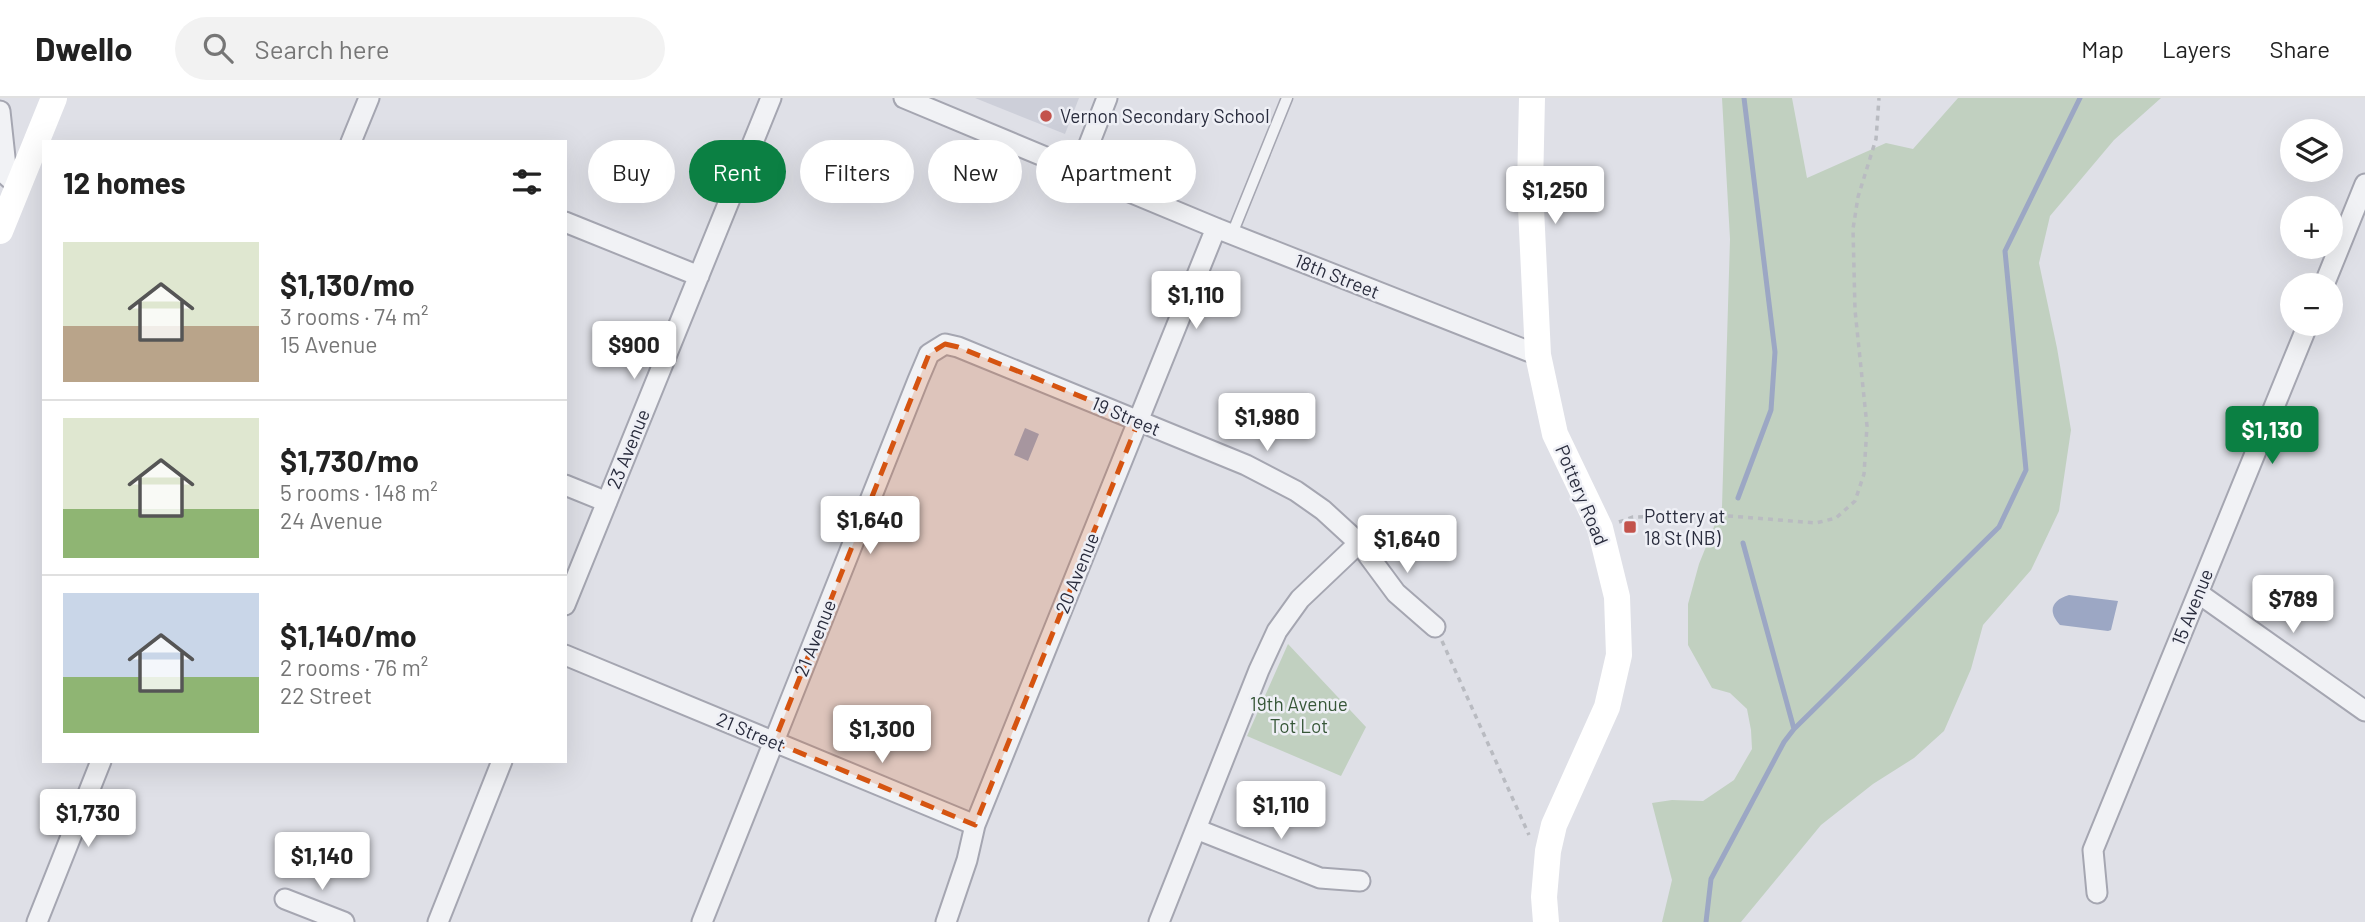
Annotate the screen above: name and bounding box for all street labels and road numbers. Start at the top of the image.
street label: 18th Street [1291,248,1383,303]
street label: 19 Street [1088,391,1164,440]
street label: 23 Avenue [601,406,654,492]
street label: Pottery Road [1551,441,1614,548]
street label: 20 Avenue [1050,529,1103,617]
street label: 15 Avenue [2166,565,2217,648]
street label: 21 Avenue [789,596,840,680]
street label: 21 Street [713,707,789,756]

